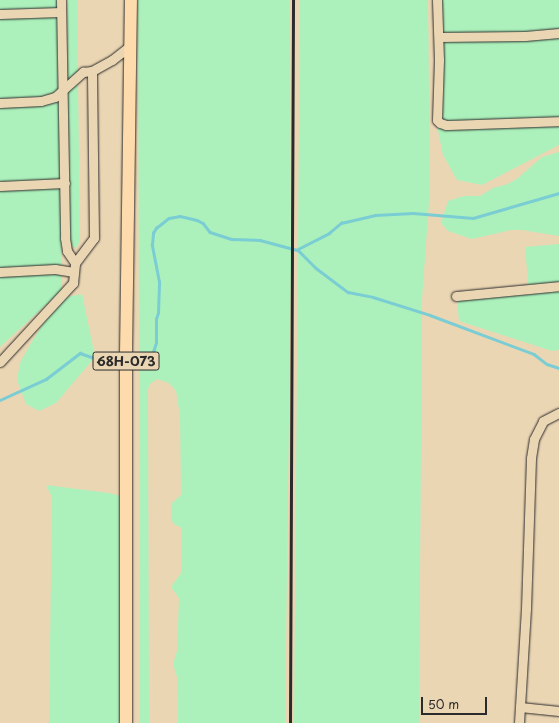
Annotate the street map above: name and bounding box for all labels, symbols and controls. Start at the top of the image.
road number: 68Н-073 [92,350,160,372]
scale bar [423,689,489,715]
text: 50 m [428,695,459,713]

